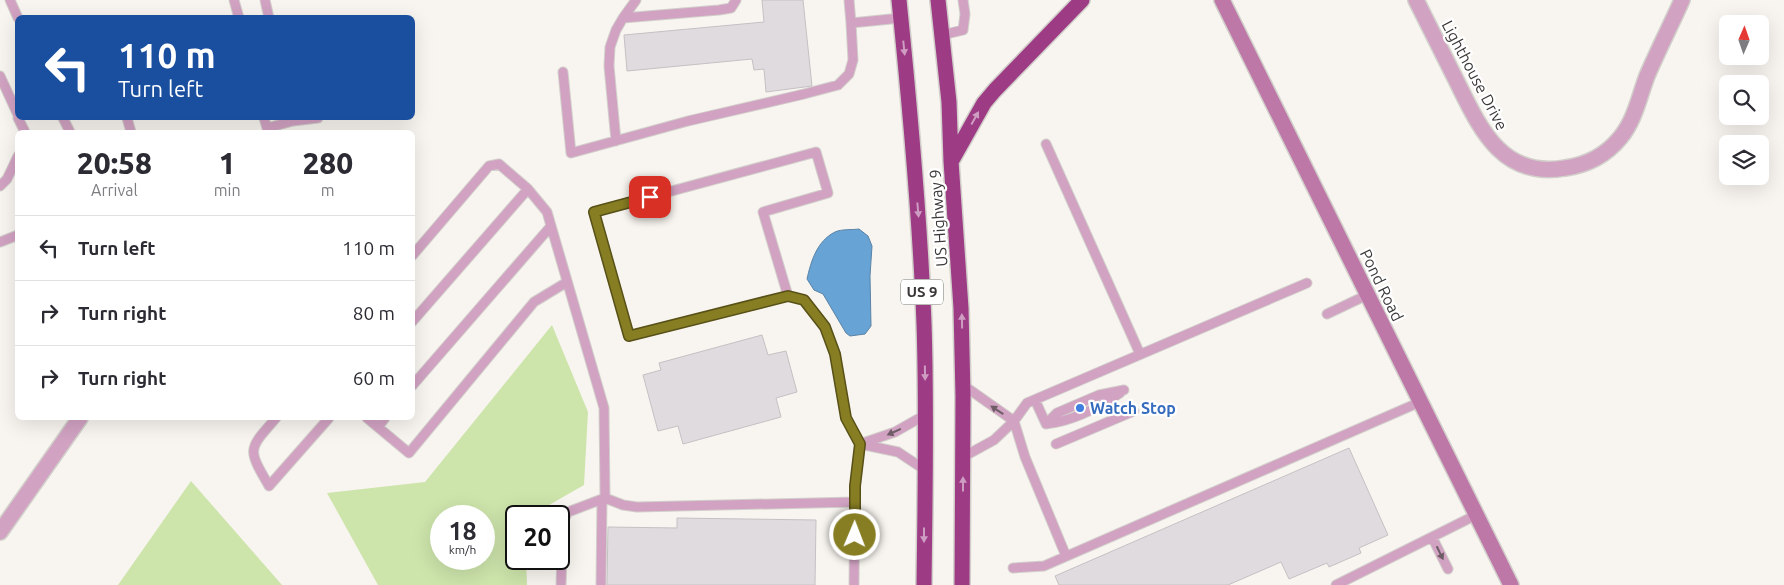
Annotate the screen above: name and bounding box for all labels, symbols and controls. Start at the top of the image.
north arrow [1719,15,1769,65]
map controls [1719,15,1769,185]
street label: Lighthouse Drive [1439,17,1511,133]
icon: left [35,35,100,100]
text: 110 m [118,35,216,75]
one-way arrow [900,41,908,57]
button: search [1719,75,1769,125]
text: Turn left [118,76,203,101]
one-way arrow [971,111,979,126]
button: layers [1719,135,1769,185]
text: 20:58 [77,146,152,180]
text: 1 [219,146,236,180]
text: 280 [302,146,353,180]
street label: US Highway 9 [926,169,950,267]
pin [629,176,671,218]
text: Arrival [91,181,138,199]
text: min [214,181,241,199]
text: m [321,181,335,199]
icon: arrive [636,183,664,211]
one-way arrow [914,203,922,219]
icon: left [35,234,63,262]
text: Turn left [78,237,156,259]
text: 110 m [342,237,395,259]
street label: Pond Road [1357,246,1407,324]
road number: US 9 [901,280,943,304]
icon: right [35,299,63,327]
text: Turn right [78,302,166,324]
text: 80 m [353,302,395,324]
one-way arrow [957,313,965,329]
icon: right [35,364,63,392]
one-way arrow [921,365,929,381]
text: Turn right [78,367,166,389]
text: 60 m [353,367,395,389]
place label: Watch Stop [1090,399,1176,417]
marker: Watch Stop [1074,402,1086,414]
one-way arrow [991,405,1004,414]
one-way arrow [887,429,901,437]
one-way arrow [959,476,967,492]
speed limit sign: 20 [505,505,570,570]
position arrow [828,508,880,560]
text: 18 [448,517,477,545]
one-way arrow [920,527,928,543]
text: km/h [449,543,476,556]
one-way arrow [1436,546,1444,560]

